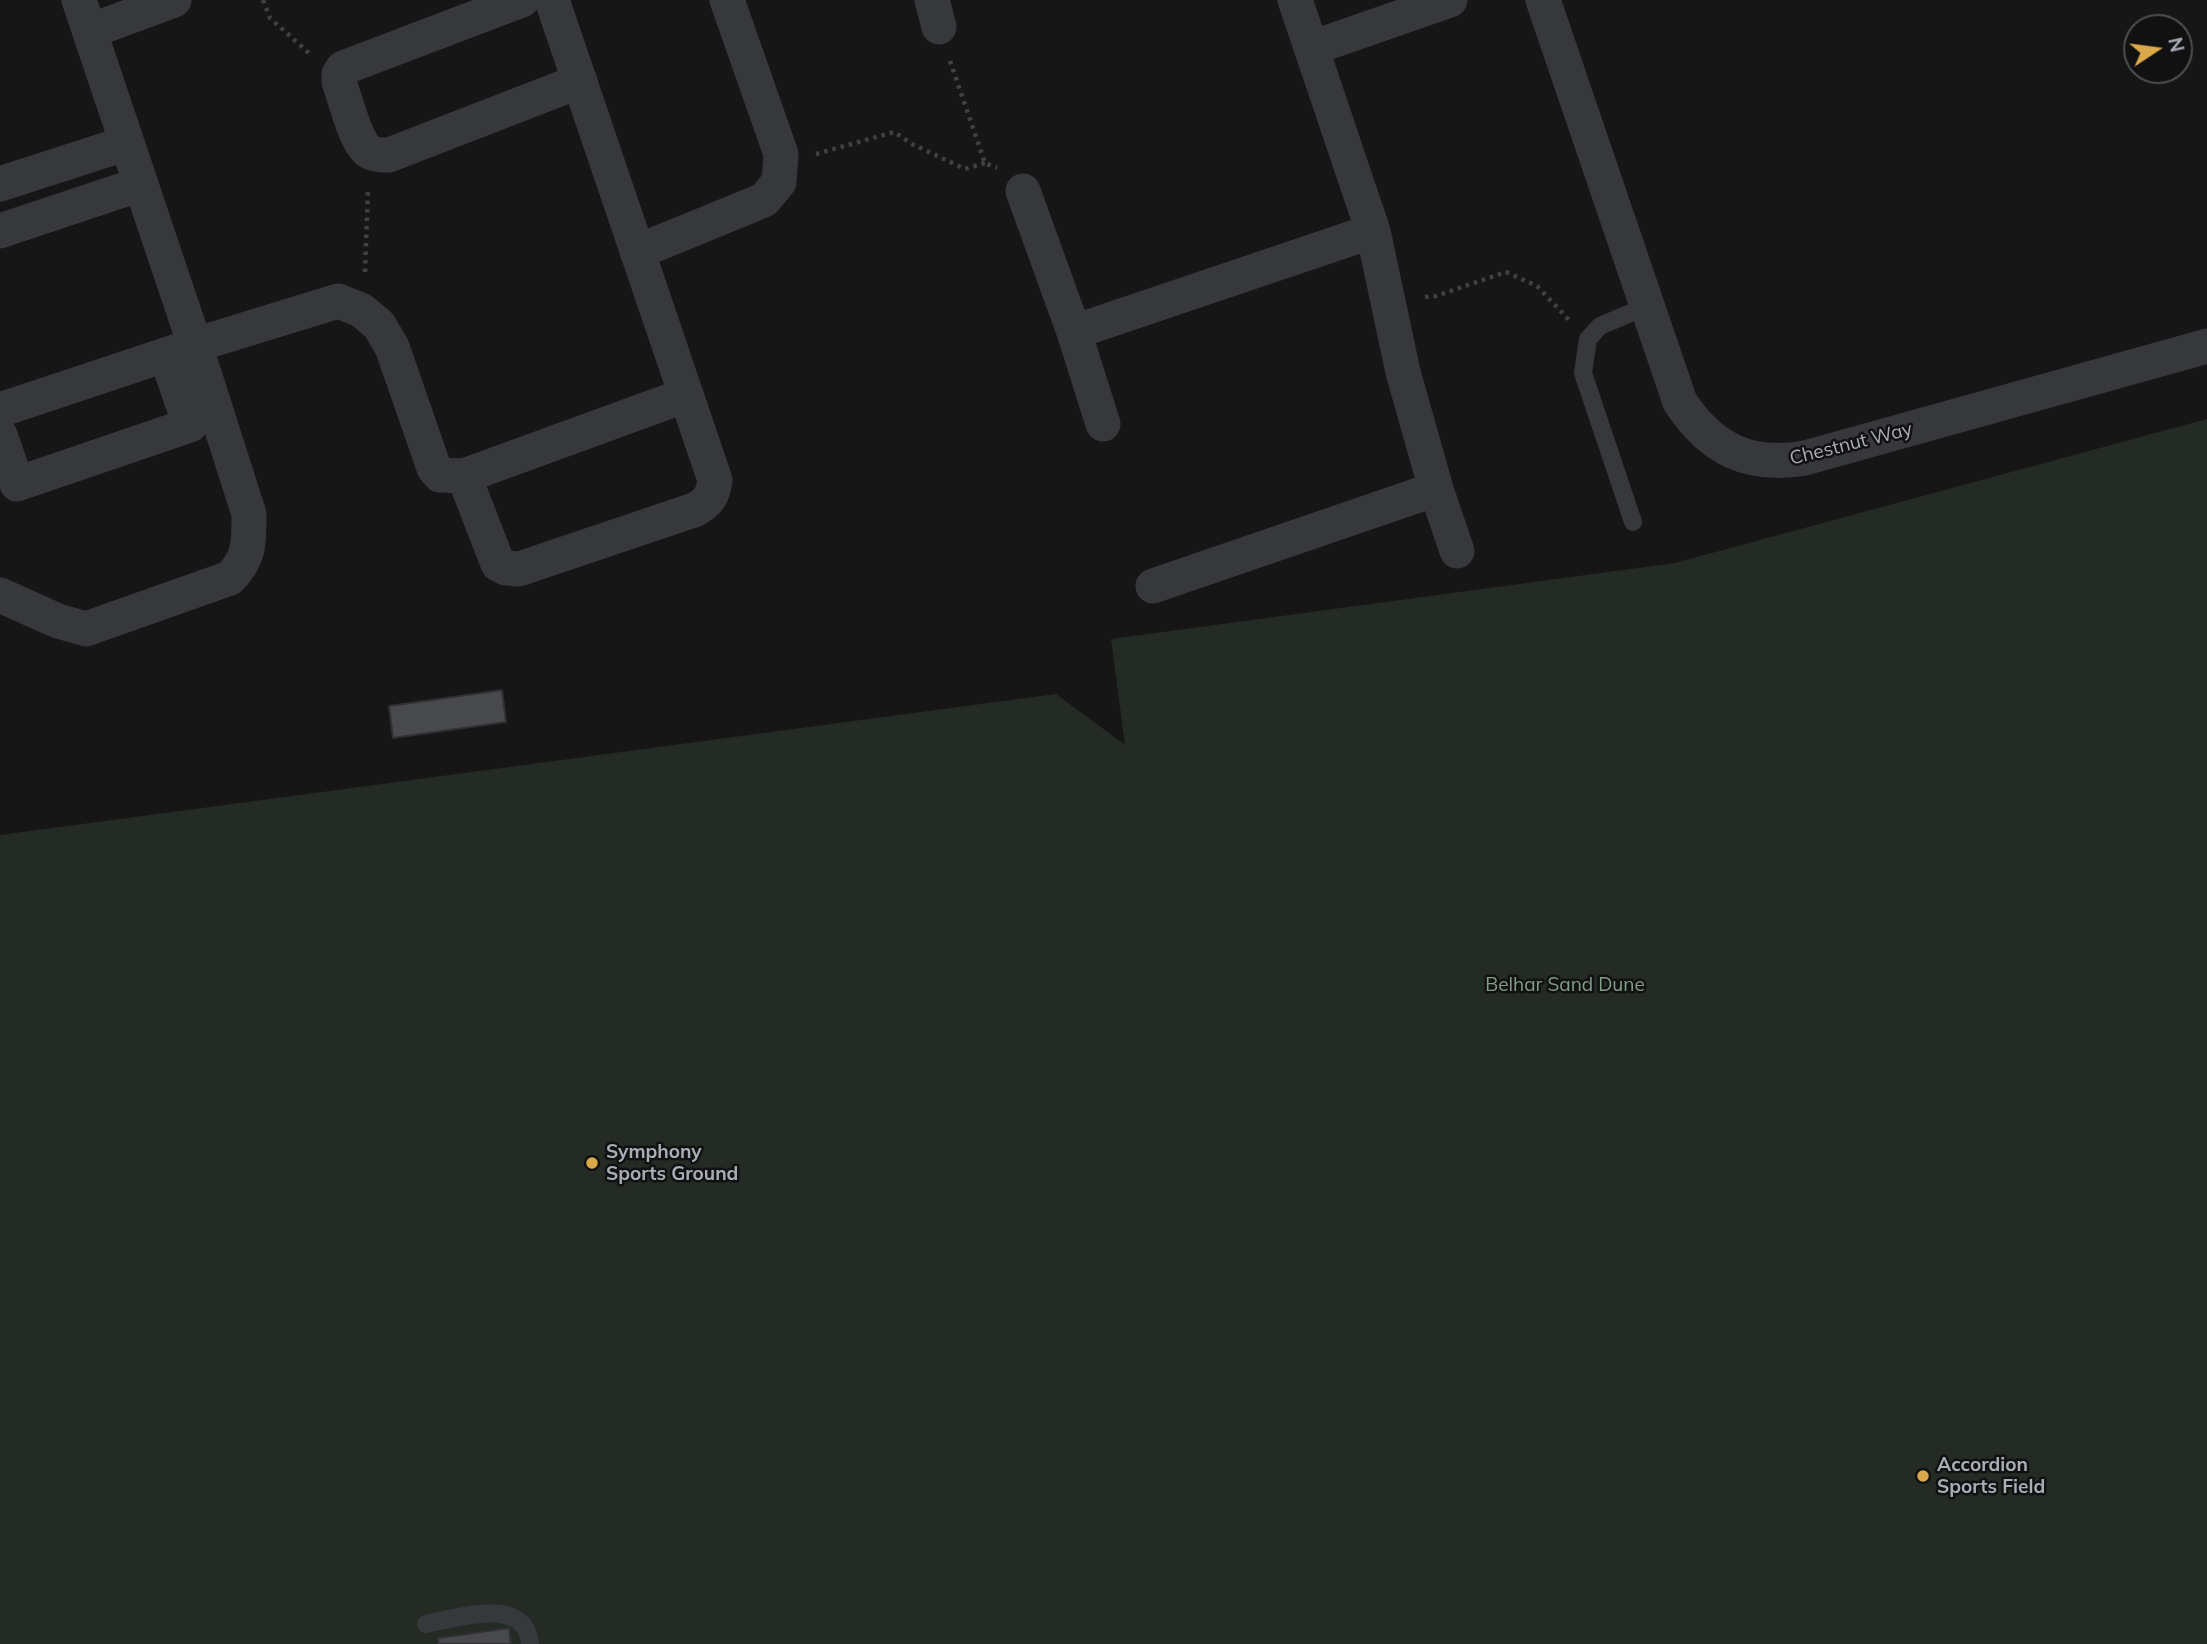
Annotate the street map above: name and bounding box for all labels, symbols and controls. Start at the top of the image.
north arrow [2123,14,2193,84]
text: N [2163,35,2190,54]
street label: Chestnut Way [1787,418,1915,470]
park label: Belhar Sand Dune [1485,974,1645,996]
place label: Symphony Sports Ground [606,1141,738,1185]
marker: Symphony Sports Ground [584,1155,600,1171]
place label: Accordion Sports Field [1937,1454,2045,1498]
marker: Accordion Sports Field [1915,1468,1931,1484]

